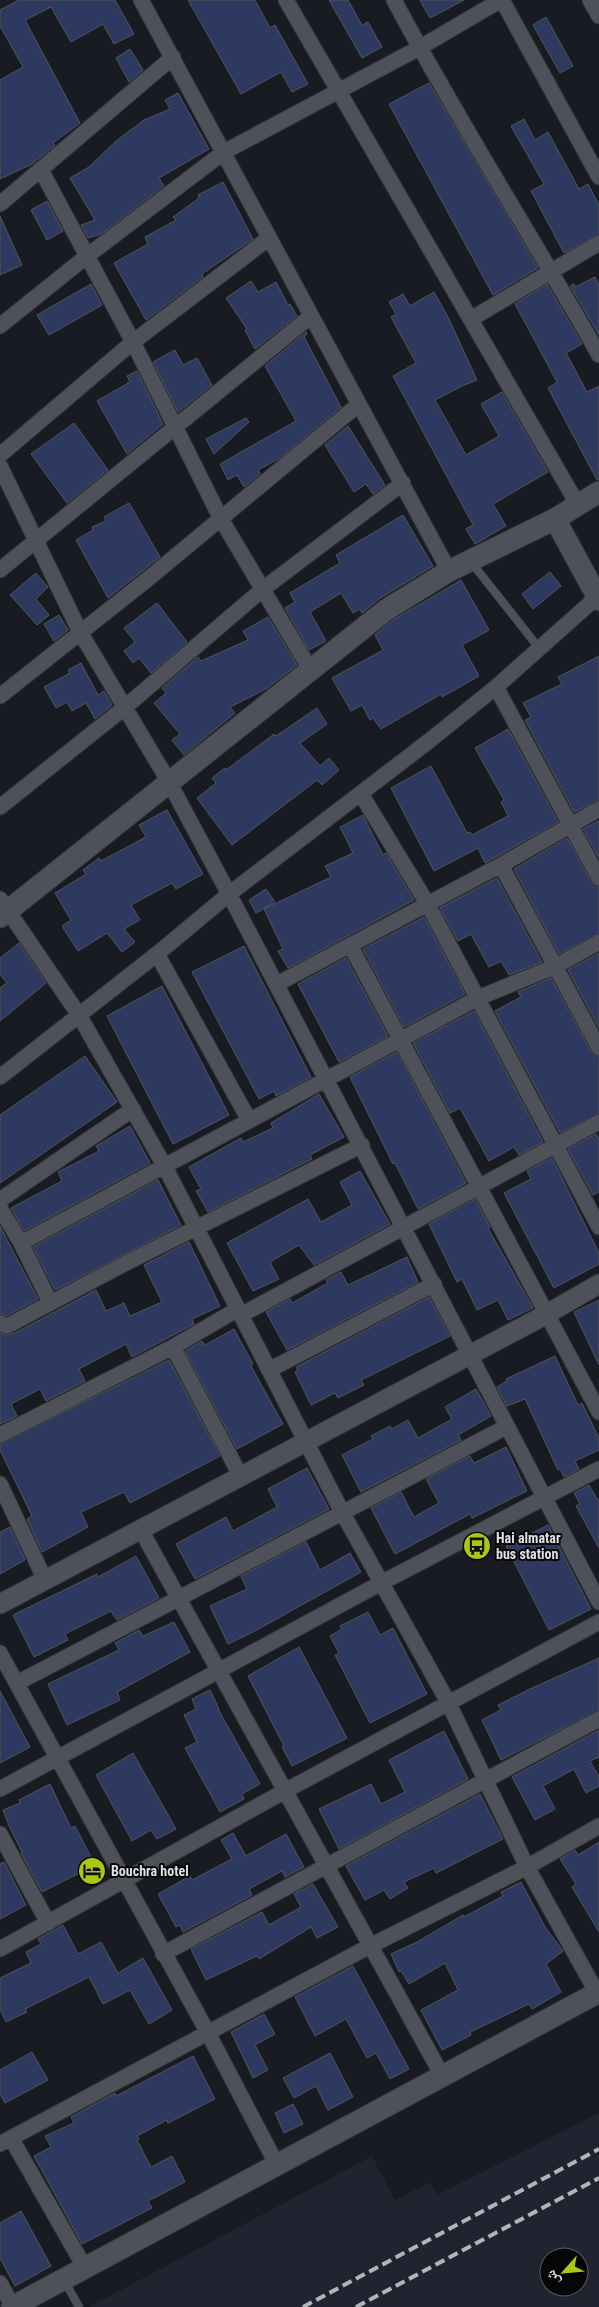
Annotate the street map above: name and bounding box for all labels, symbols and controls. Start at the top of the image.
place label: Hai almatar bus station [496,1530,561,1562]
bus stop icon: Hai almatar bus station [462,1531,492,1561]
hotel icon: Bouchra hotel [77,1856,107,1886]
place label: Bouchra hotel [111,1863,189,1879]
north arrow [539,2247,589,2297]
text: ش [542,2267,564,2288]

